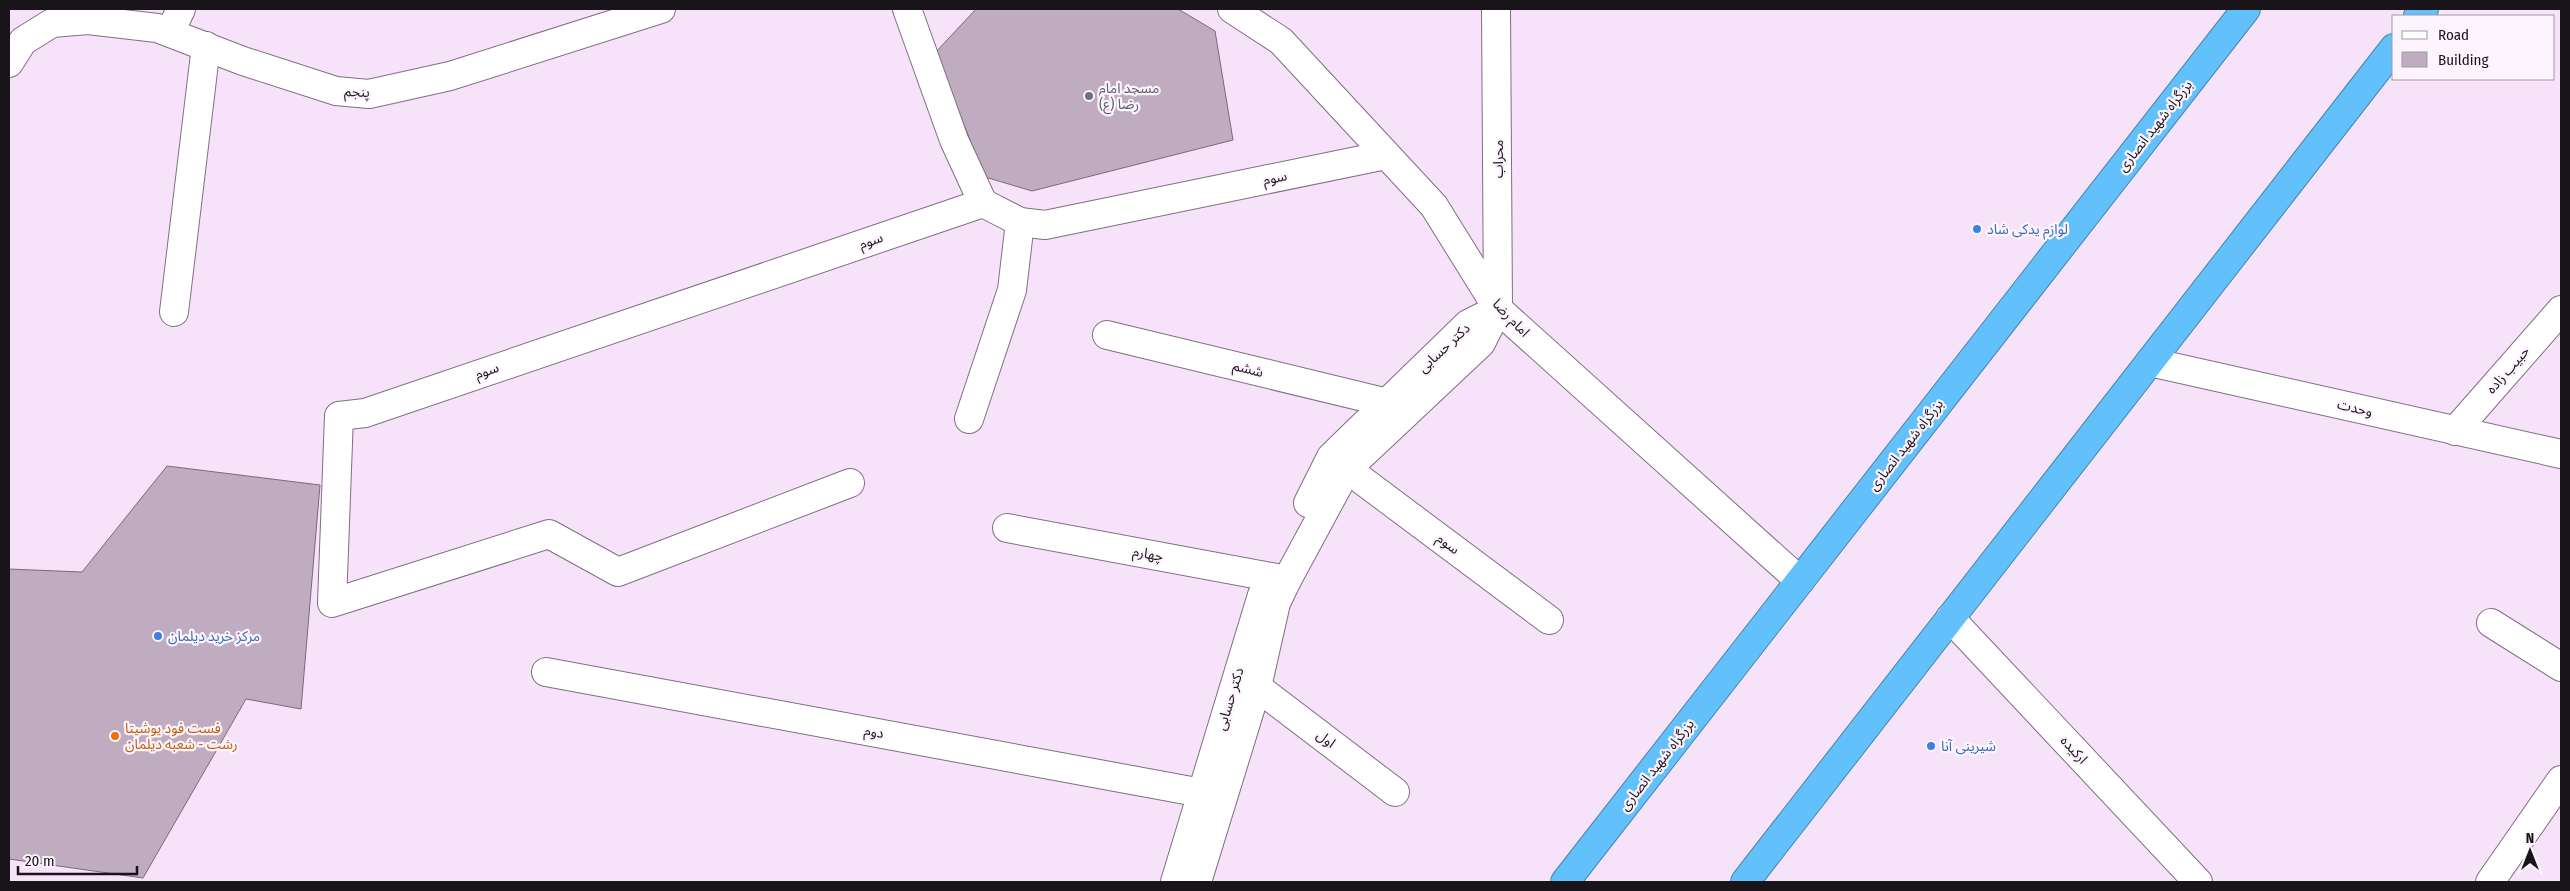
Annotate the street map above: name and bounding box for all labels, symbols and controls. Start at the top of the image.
legend [2392,15,2555,80]
text: Road [2438,26,2469,44]
text: Building [2438,51,2489,69]
street label: بزرگراه شهید انصاری [2114,77,2196,175]
place label: مسجد امام رضا (ع) [1099,80,1159,115]
street label: پنجم [344,83,370,103]
marker: مسجد امام رضا (ع) [1083,90,1095,102]
street label: محراب [1490,140,1507,178]
street label: سوم [1261,167,1289,191]
place label: لوازم یدکی شاد [1987,221,2068,240]
marker: لوازم یدکی شاد [1971,223,1983,235]
street label: سوم [857,229,886,255]
street label: امام رضا [1487,295,1533,342]
street label: دکتر حسابی [1415,319,1474,376]
street label: حبیب زاده [2483,343,2533,397]
street label: ششم [1231,357,1265,383]
street label: سوم [473,359,502,385]
street label: بزرگراه شهید انصاری [1865,396,1947,494]
street label: وحدت [2336,396,2374,420]
street label: سوم [1432,530,1463,560]
street label: چهارم [1131,543,1165,567]
place label: مرکز خرید دیلمان [168,628,260,645]
marker: مرکز خرید دیلمان [152,630,164,642]
street label: دکتر حسابی [1212,665,1248,732]
street label: بزرگراه شهید انصاری [1616,716,1698,814]
place label: فست فود یوشیتا رشت - شعبه دیلمان [125,720,238,753]
street label: دوم [862,722,885,744]
street label: اول [1313,726,1339,752]
marker: فست فود یوشیتا رشت - شعبه دیلمان [109,730,121,742]
street label: ارکیده [2057,732,2091,768]
place label: شیرینی آنا [1941,738,1996,755]
marker: شیرینی آنا [1925,740,1937,752]
north arrow [2505,826,2555,876]
text: N [2526,830,2534,847]
scale bar [18,844,136,876]
text: 20 m [25,852,55,870]

